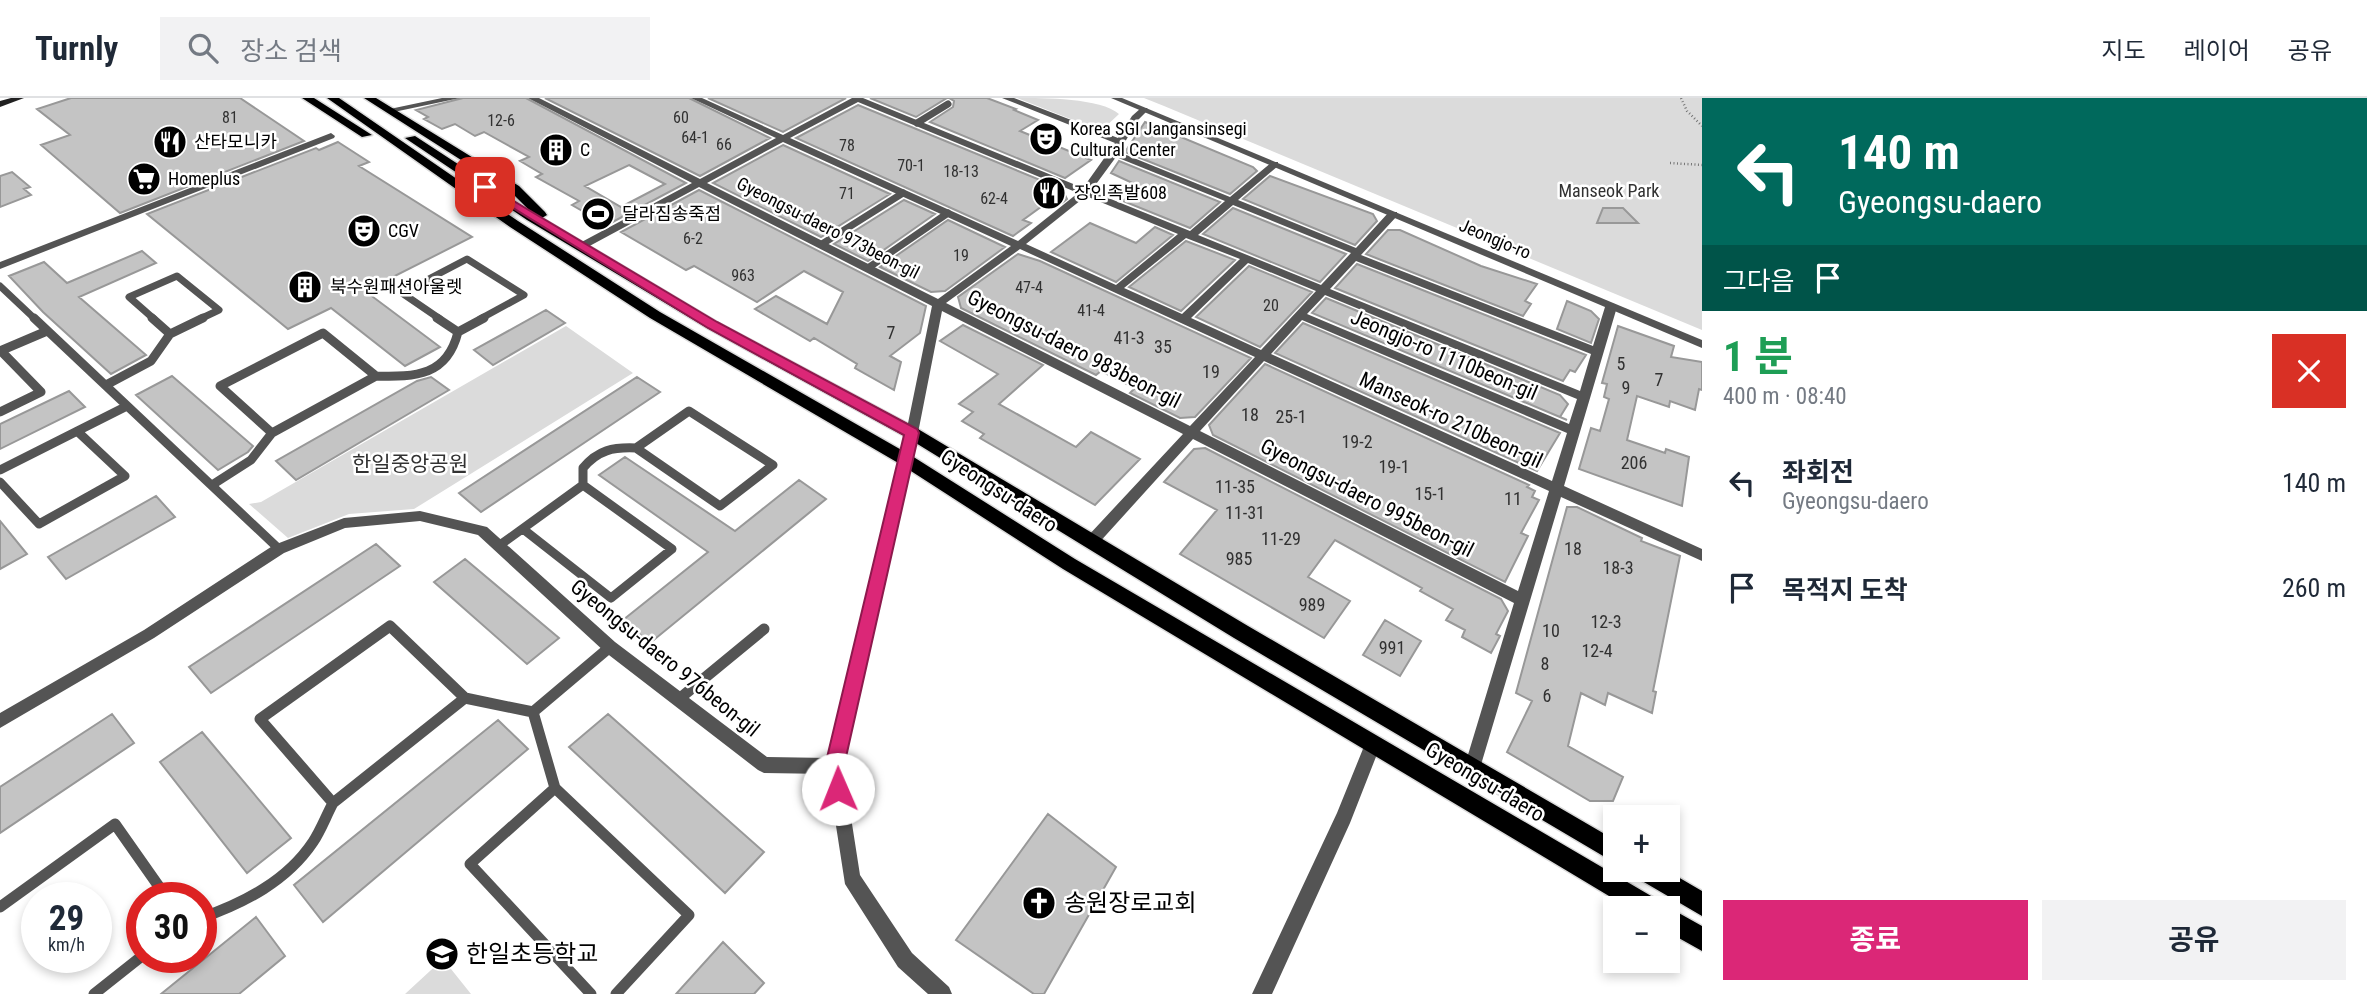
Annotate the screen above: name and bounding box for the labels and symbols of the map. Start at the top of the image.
house number: 81 [222,108,238,127]
house number: 60 [673,108,689,127]
house number: 12-6 [487,111,515,130]
place label: Korea SGI Jangansinsegi Cultural Center [1070,118,1247,160]
theatre icon: Korea SGI Jangansinsegi Cultural Center [1027,120,1065,158]
restaurant icon: 산타모니카 [151,123,189,161]
house number: 64-1 [681,128,709,147]
place label: 산타모니카 [194,131,277,152]
building icon: C [537,131,575,169]
house number: 66 [716,135,732,154]
house number: 78 [839,136,855,155]
place label: C [580,139,590,160]
house number: 70-1 [897,156,925,175]
pin [455,157,515,217]
supermarket icon: Homeplus [125,160,163,198]
house number: 18-13 [943,162,979,181]
place label: Homeplus [168,168,240,189]
street label: Gyeongsu-daero 973beon-gil [733,172,923,283]
restaurant icon: 장인족발608 [1030,174,1068,212]
park label: Manseok Park [1559,180,1659,201]
place label: 장인족발608 [1074,182,1167,203]
house number: 71 [839,184,855,203]
house number: 62-4 [980,189,1008,208]
sports icon: 달라짐송죽점 [579,195,617,233]
place label: 달라짐송죽점 [622,203,721,224]
theatre icon: CGV [345,212,383,250]
street label: Jeongjo-ro [1456,214,1534,263]
place label: CGV [388,220,419,241]
house number: 6-2 [683,229,703,248]
house number: 19 [953,246,969,265]
house number: 963 [731,266,755,285]
building icon: 북수원패션아울렛 [286,268,324,306]
place label: 북수원패션아울렛 [330,276,462,297]
house number: 47-4 [1015,278,1043,297]
street label: Gyeongsu-daero 983beon-gil [963,285,1185,413]
house number: 20 [1263,296,1279,315]
house number: 41-4 [1077,301,1105,320]
street label: Jeongjo-ro 1110beon-gil [1347,305,1541,405]
house number: 7 [887,322,896,343]
house number: 41-3 [1113,327,1145,348]
house number: 35 [1154,336,1172,357]
house number: 5 [1617,353,1626,374]
house number: 19 [1202,361,1220,382]
street label: Manseok-ro 210beon-gil [1356,367,1546,473]
house number: 7 [1655,369,1664,390]
house number: 9 [1622,377,1630,398]
house number: 18 [1241,404,1259,425]
house number: 25-1 [1275,406,1307,427]
house number: 19-2 [1341,431,1373,452]
street label: Gyeongsu-daero 995beon-gil [1256,434,1478,562]
street label: Gyeongsu-daero [936,444,1062,538]
park label: 한일중앙공원 [352,452,468,476]
house number: 206 [1621,452,1647,473]
house number: 19-1 [1378,456,1410,477]
house number: 11-35 [1215,476,1255,497]
house number: 15-1 [1414,483,1446,504]
house number: 11 [1504,488,1522,509]
house number: 11-31 [1225,502,1265,523]
house number: 11-29 [1261,528,1301,549]
house number: 18 [1564,538,1582,559]
house number: 985 [1226,548,1252,569]
house number: 18-3 [1602,557,1634,578]
street label: Gyeongsu-daero 976beon-gil [566,574,764,742]
house number: 989 [1299,594,1325,615]
house number: 12-3 [1590,611,1622,632]
house number: 10 [1542,620,1560,641]
house number: 991 [1379,637,1405,658]
house number: 12-4 [1581,640,1613,661]
house number: 8 [1541,653,1549,674]
house number: 6 [1543,685,1551,706]
street label: Gyeongsu-daero [1421,737,1549,827]
position arrow [801,752,875,826]
speed limit sign: 30 [126,882,217,973]
church icon: 송원장로교회 [1020,884,1058,922]
place label: 송원장로교회 [1064,889,1196,917]
school or university icon: 한일초등학교 [423,935,461,973]
place label: 한일초등학교 [466,940,598,968]

